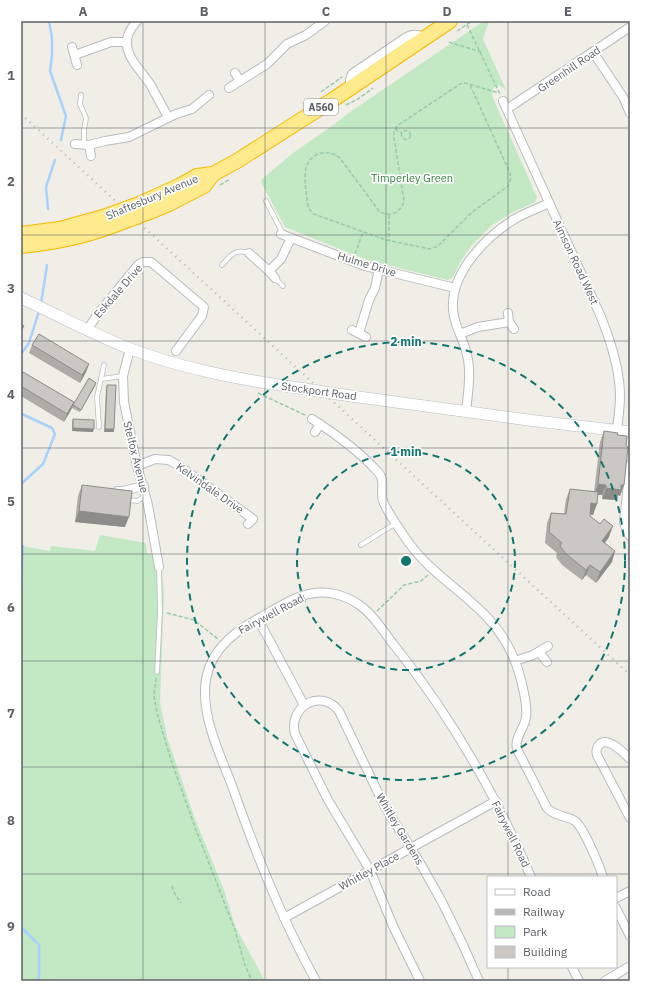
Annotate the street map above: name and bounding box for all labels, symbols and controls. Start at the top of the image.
text: A [79,3,88,20]
text: B [200,3,209,20]
text: C [322,3,331,20]
text: D [442,3,452,20]
text: E [564,3,572,20]
street label: Greenhill Road [535,43,603,95]
text: 1 [7,67,15,84]
road number: A560 [304,99,338,115]
street label: Shaftesbury Avenue [104,171,200,223]
park label: Timperley Green [371,171,453,185]
text: 2 [7,173,15,190]
street label: Aimson Road West [550,217,602,307]
street label: Hulme Drive [336,248,398,280]
street label: Eskdale Drive [91,261,145,321]
text: 3 [7,280,15,297]
text: 2 min [390,334,422,349]
street label: Stockport Road [280,379,358,403]
text: 4 [7,386,15,403]
street label: Stelfox Avenue [120,420,152,494]
text: 1 min [390,444,422,459]
street label: Kelvindale Drive [173,459,247,517]
text: 5 [7,493,15,510]
centre of rings [399,554,413,568]
street label: Fairywell Road [236,591,306,637]
text: 6 [7,599,15,616]
text: 7 [7,705,15,722]
street label: Whitley Gardens [373,791,427,867]
street label: Fairywell Road [489,798,533,870]
text: 8 [7,812,15,829]
street label: Whitley Place [336,849,402,893]
legend [487,876,617,968]
text: Road [523,884,551,899]
text: Railway [523,904,565,919]
text: 9 [7,918,15,935]
text: Park [523,924,548,939]
text: Building [523,944,568,959]

